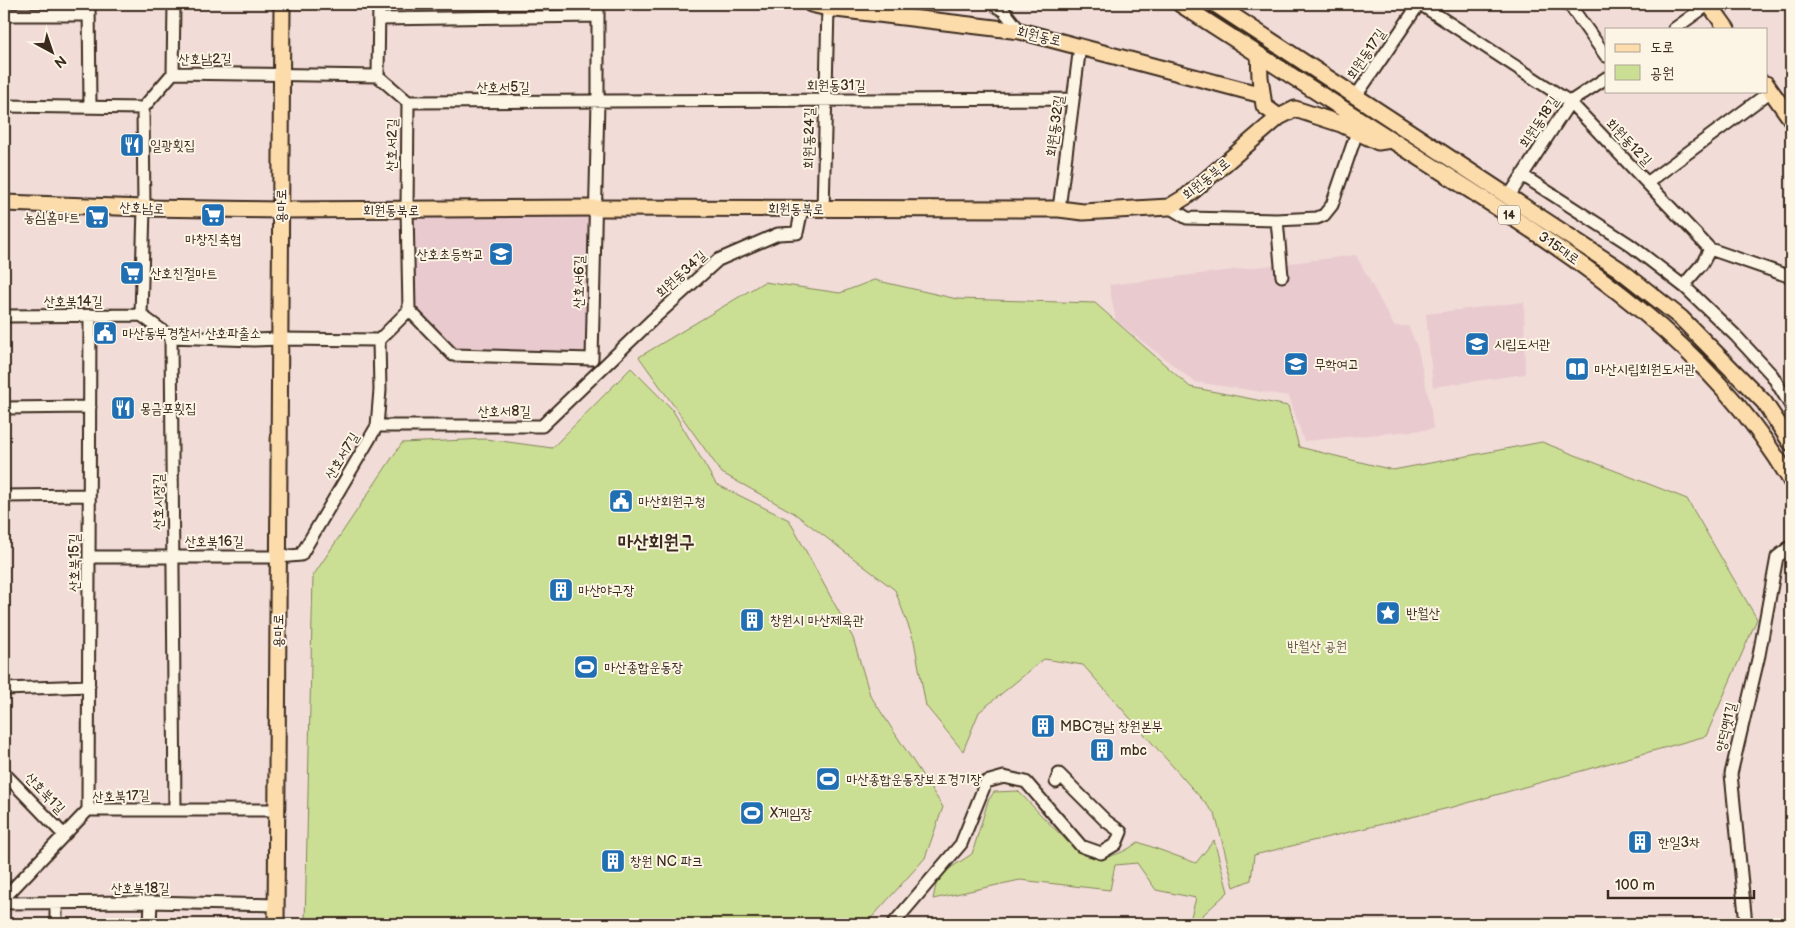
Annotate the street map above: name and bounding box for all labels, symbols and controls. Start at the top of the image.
street label: 회원동로 [1015,23,1063,49]
street label: 회원동17길 [1343,25,1389,83]
north arrow [28,28,78,78]
legend [1605,28,1768,92]
text: 도로 [1650,38,1674,57]
street label: 산호남2길 [178,50,233,68]
text: N [51,52,70,71]
text: 공원 [1650,64,1674,83]
street label: 회원동31길 [806,77,866,94]
street label: 산호서5길 [476,79,530,96]
street label: 회원동18길 [1516,92,1563,151]
street label: 회원동32길 [1042,93,1068,158]
street label: 회원동24길 [800,106,818,169]
street label: 회원동12길 [1602,115,1656,170]
street label: 산호서2길 [383,117,401,172]
restaurant icon: 일광횟집 [119,132,145,158]
place label: 일광횟집 [150,137,195,154]
street label: 회원동북로 [1179,155,1233,203]
street label: 용마로 [273,189,290,223]
street label: 산호남로 [119,199,165,217]
street label: 회원동북로 [768,200,824,218]
supermarket icon: 마창진축협 [200,202,226,228]
street label: 회원동북로 [363,202,419,219]
supermarket icon: 농심홈마트 [84,204,110,230]
road number: 14 [1498,206,1520,224]
place label: 농심홈마트 [24,209,80,226]
street label: 3·15대로 [1535,228,1583,268]
place label: 마창진축협 [185,231,241,248]
school or university icon: 산호초등학교 [488,241,514,267]
place label: 산호초등학교 [416,246,484,263]
street label: 회원동34길 [652,246,710,301]
street label: 산호서6길 [570,254,588,309]
supermarket icon: 산호친절마트 [119,260,145,286]
place label: 산호친절마트 [150,265,218,282]
street label: 산호북14길 [43,293,103,310]
public building icon: 마산동부경찰서 산호파출소 [92,320,118,346]
place label: 마산동부경찰서 산호파출소 [122,325,261,342]
school or university icon: 시립도서관 [1464,331,1490,357]
place label: 시립도서관 [1494,336,1550,353]
school or university icon: 무학여고 [1283,351,1309,377]
place label: 무학여고 [1314,356,1359,373]
library icon: 마산시립회원도서관 [1564,356,1590,382]
place label: 마산시립회원도서관 [1594,361,1695,378]
restaurant icon: 몽금포횟집 [110,395,136,421]
place label: 몽금포횟집 [140,400,196,417]
street label: 산호서8길 [477,403,531,420]
street label: 산호서7길 [321,429,363,483]
street label: 산호시장길 [150,473,167,530]
public building icon: 마산회원구청 [608,488,634,514]
place label: 마산회원구청 [638,493,706,510]
district label: 마산회원구 [618,531,694,554]
street label: 산호북15길 [66,533,83,592]
street label: 산호북16길 [184,533,244,550]
building icon: 마산야구장 [548,577,574,603]
place label: 마산야구장 [578,582,635,599]
place icon: 반월산 [1375,600,1401,626]
place label: 반월산 [1406,605,1441,622]
building icon: 창원시 마산제육관 [739,607,765,633]
place label: 창원시 마산제육관 [770,612,864,629]
street label: 용마로 [270,614,287,648]
park label: 반월산 공원 [1287,638,1347,655]
sports icon: 마산종합운동장 [573,654,599,680]
place label: 마산종합운동장 [604,659,684,676]
street label: 양덕옛1길 [1712,700,1740,754]
building icon: MBC경남 창원본부 [1030,713,1056,739]
place label: MBC경남 창원본부 [1060,718,1163,735]
building icon: mbc [1089,737,1115,763]
place label: mbc [1120,742,1147,759]
sports icon: 마산종합운동장보조경기장 [815,766,841,792]
street label: 산호북1길 [21,769,69,818]
place label: 마산종합운동장보조경기장 [846,771,982,788]
street label: 산호북17길 [92,786,151,805]
sports icon: X게임장 [739,800,765,826]
place label: X게임장 [769,805,812,822]
building icon: 한일3차 [1627,829,1653,855]
place label: 한일3차 [1658,834,1700,851]
building icon: 창원 NC 파크 [600,848,626,874]
place label: 창원 NC 파크 [630,853,703,870]
scale bar [1608,868,1754,900]
text: 100 m [1615,876,1655,895]
street label: 산호북18길 [111,880,170,897]

